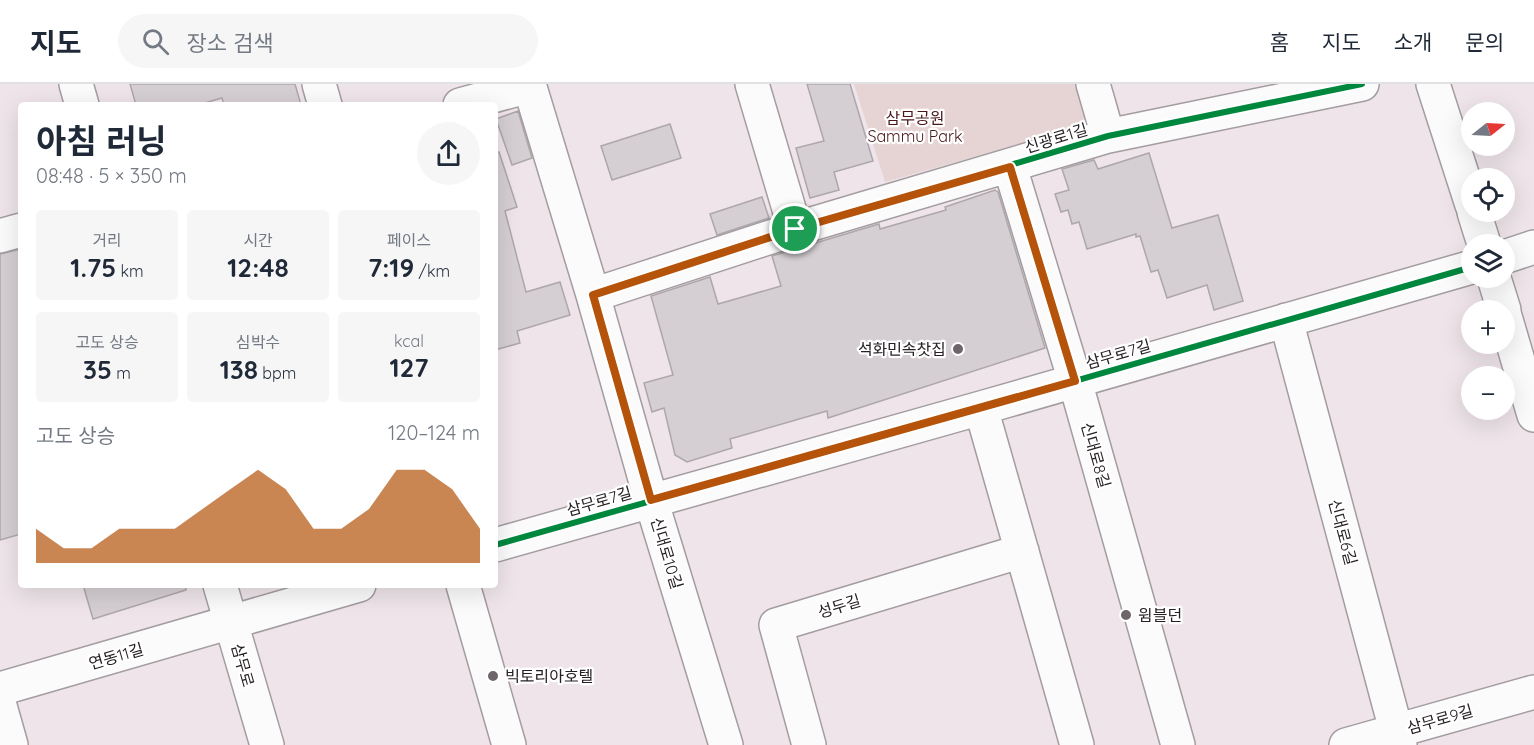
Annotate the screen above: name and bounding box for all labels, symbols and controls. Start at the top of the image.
search box [118,14,538,68]
text: 지도 [30,25,82,60]
icon: search [139,25,172,58]
text: 장소 검색 [187,29,274,57]
text: 홈 [1270,29,1289,55]
text: 지도 [1322,29,1361,55]
text: 소개 [1394,29,1432,55]
text: 문의 [1465,29,1504,55]
north arrow [1461,102,1515,156]
map controls [1461,102,1515,420]
park label: 삼무공원 Sammu Park [867,108,963,146]
street label: 신광로1길 [1022,119,1090,157]
text: 아침 러닝 [36,120,167,161]
button: share [417,122,480,185]
text: 08:48 · 5 × 350 m [36,163,187,188]
button: locate [1461,168,1515,222]
pin [769,203,820,254]
icon: arrive [778,212,811,245]
text: 거리 [92,230,122,250]
text: 시간 [243,230,273,250]
text: 페이스 [387,230,431,250]
button: layers [1461,234,1515,288]
text: 1.75 [70,251,116,284]
text: 12:48 [227,251,289,284]
text: 7:19 [368,251,414,284]
text: km [116,261,144,281]
text: /km [414,261,450,281]
button: + [1461,300,1515,354]
text: kcal [394,331,424,351]
text: 고도 상승 [75,332,139,352]
text: 심박수 [236,332,280,352]
street label: 삼무로7길 [1083,335,1153,373]
place label: 석화민속찻집 [858,339,946,359]
marker: 석화민속찻집 [951,342,965,356]
text: 127 [389,351,429,384]
text: 35 [83,353,112,386]
text: 138 [220,353,258,386]
text: m [112,363,131,383]
text: bpm [258,363,296,383]
button: − [1461,366,1515,420]
text: 120–124 m [388,420,480,445]
street label: 신대로8길 [1077,420,1115,490]
text: 고도 상승 [36,423,115,448]
street label: 삼무로7길 [564,482,634,520]
street label: 신대로6길 [1325,497,1361,567]
street label: 신대로10길 [647,515,687,591]
street label: 성두길 [815,590,863,622]
place label: 윔블던 [1138,605,1182,625]
marker: 윔블던 [1119,608,1133,622]
street label: 연동11길 [86,639,146,673]
street label: 삼무로 [227,641,259,689]
place label: 빅토리아호텔 [505,666,593,686]
marker: 빅토리아호텔 [486,669,500,683]
street label: 삼무로9길 [1405,700,1475,738]

